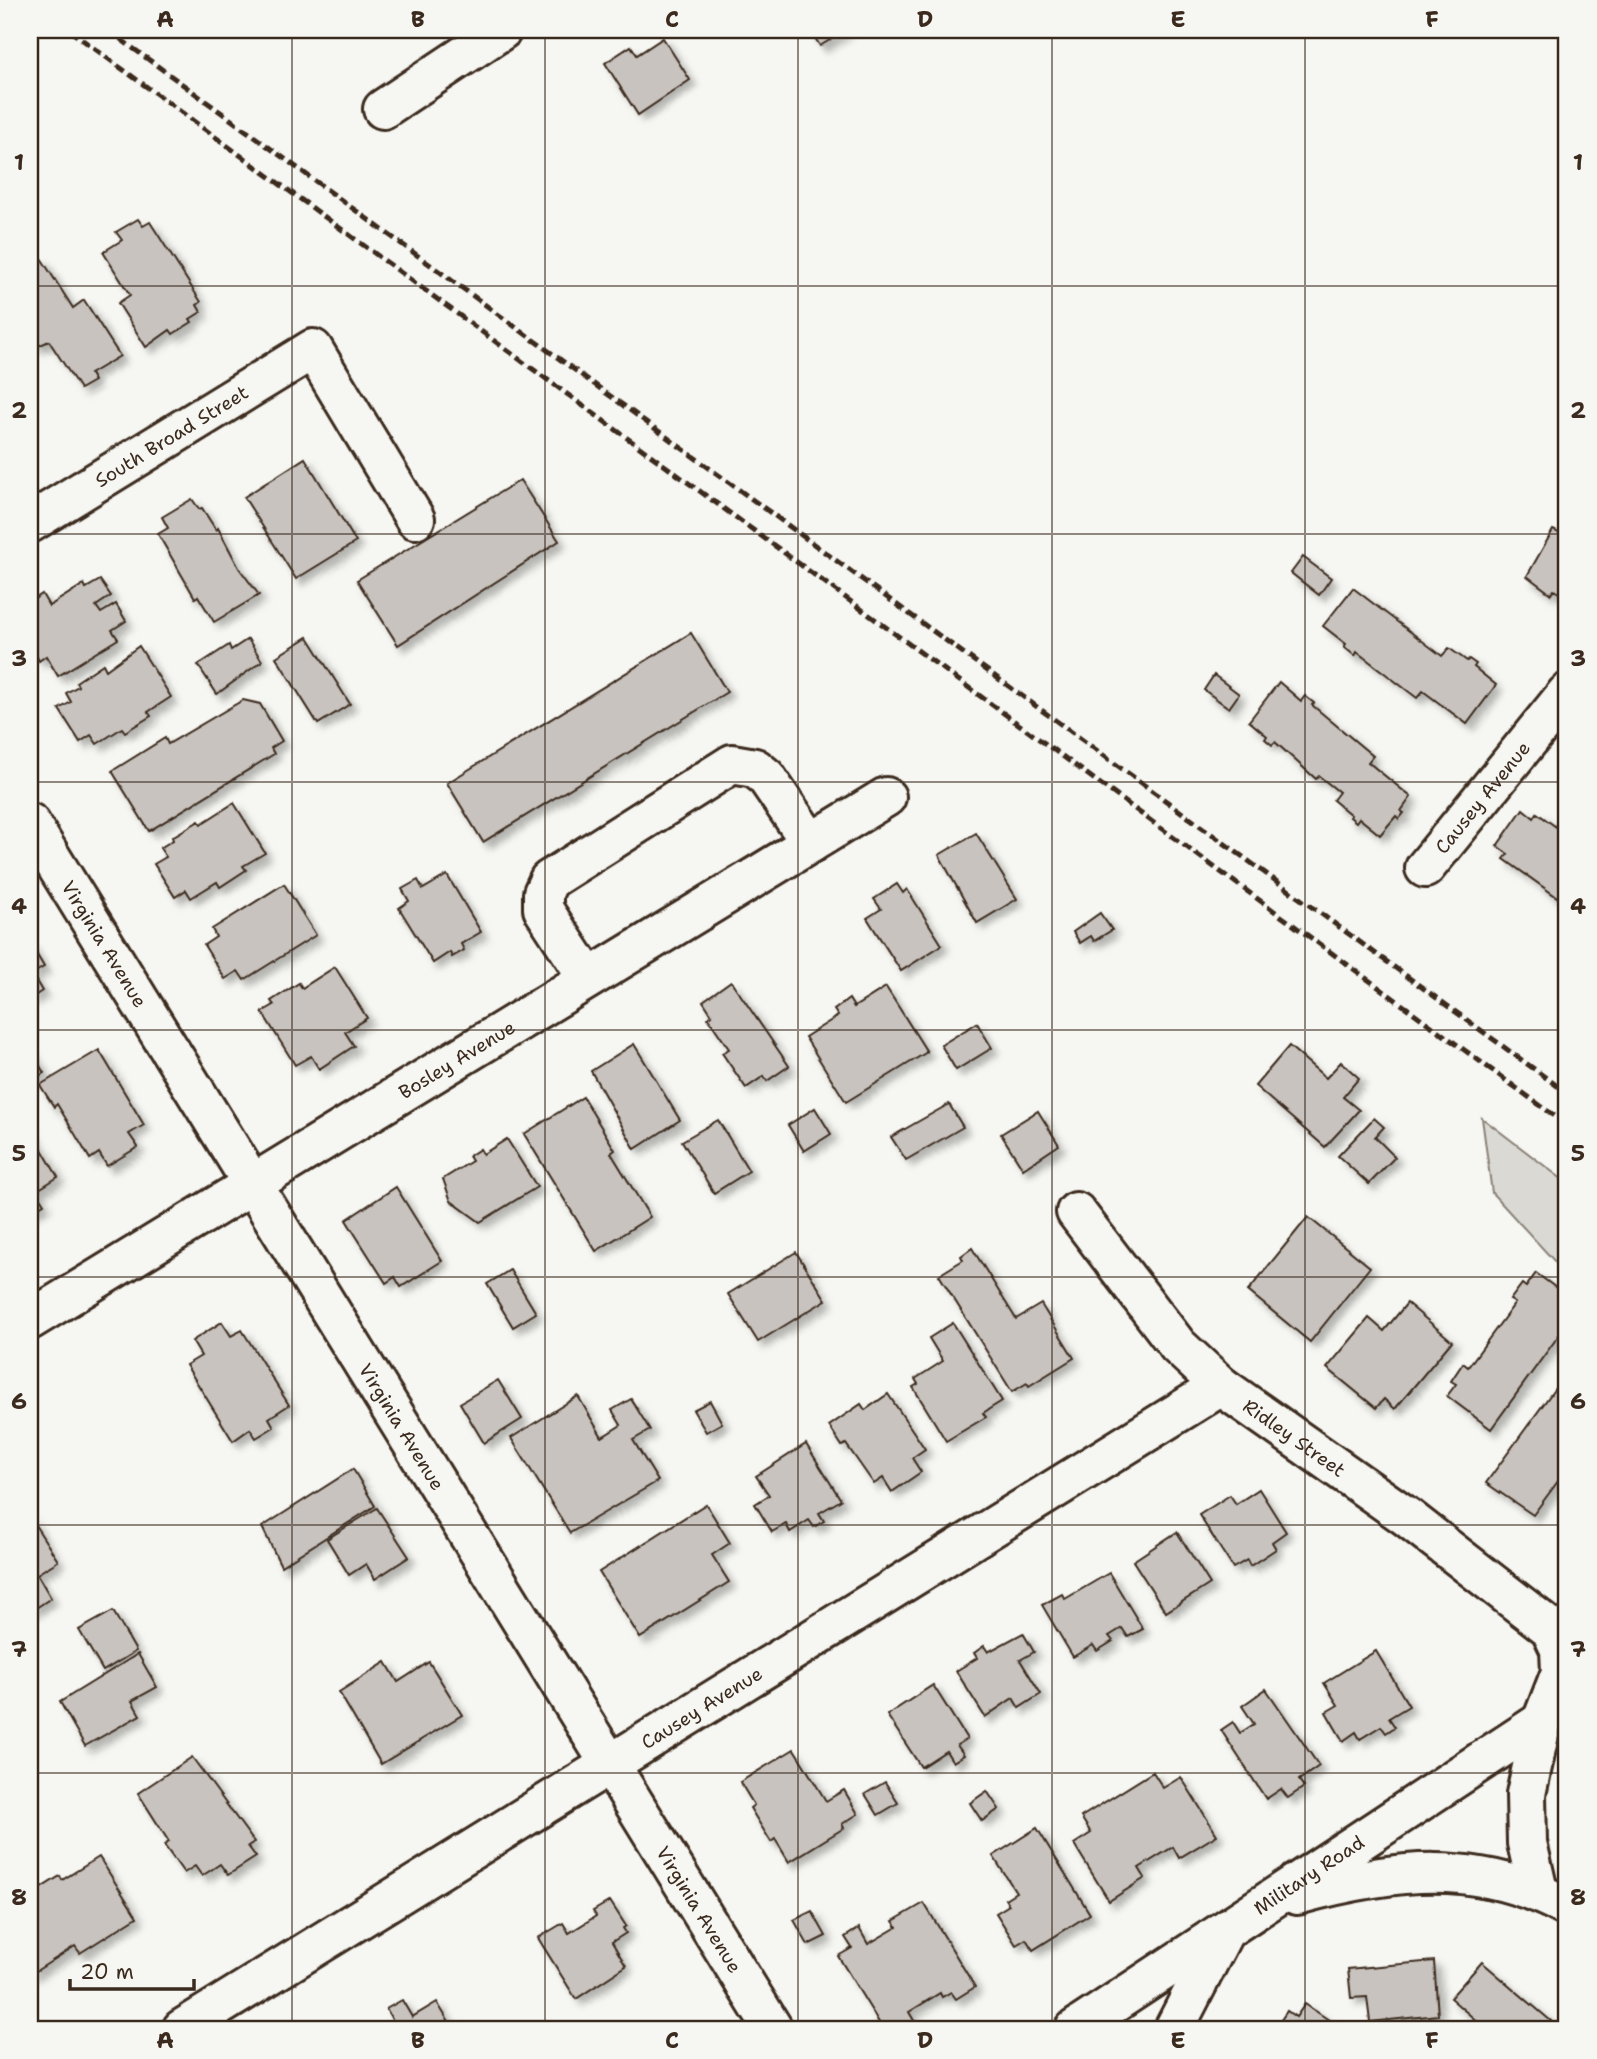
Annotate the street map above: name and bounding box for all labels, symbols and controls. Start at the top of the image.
text: A [156,4,174,34]
text: B [411,4,425,34]
text: C [665,4,679,34]
text: D [917,4,933,34]
text: E [1170,4,1186,34]
text: F [1425,4,1439,34]
text: 1 [14,147,24,177]
text: 1 [1573,147,1583,177]
street label: South Broad Street [90,379,253,493]
text: 2 [11,395,27,425]
text: 2 [1570,395,1586,425]
text: 3 [11,643,27,673]
text: 3 [1570,643,1586,673]
street label: Causey Avenue [1429,736,1535,859]
street label: Virginia Avenue [56,876,153,1012]
text: 4 [11,891,27,921]
text: 4 [1570,891,1586,921]
street label: Bosley Avenue [394,1014,520,1104]
text: 5 [12,1138,26,1168]
text: 5 [1571,1138,1585,1168]
street label: Virginia Avenue [353,1359,450,1495]
text: 6 [11,1386,27,1416]
text: 6 [1570,1386,1586,1416]
street label: Ridley Street [1238,1393,1351,1482]
text: 7 [11,1634,27,1664]
text: 7 [1570,1634,1586,1664]
street label: Causey Avenue [636,1661,767,1754]
street label: Military Road [1249,1829,1369,1920]
street label: Virginia Avenue [651,1841,748,1977]
text: 8 [11,1882,27,1912]
text: 8 [1570,1882,1586,1912]
scale bar [70,1947,194,1991]
text: 20 m [80,1958,134,1986]
text: A [156,2025,174,2055]
text: B [411,2025,425,2055]
text: C [665,2025,679,2055]
text: D [917,2025,933,2055]
text: E [1170,2025,1186,2055]
text: F [1425,2025,1439,2055]

